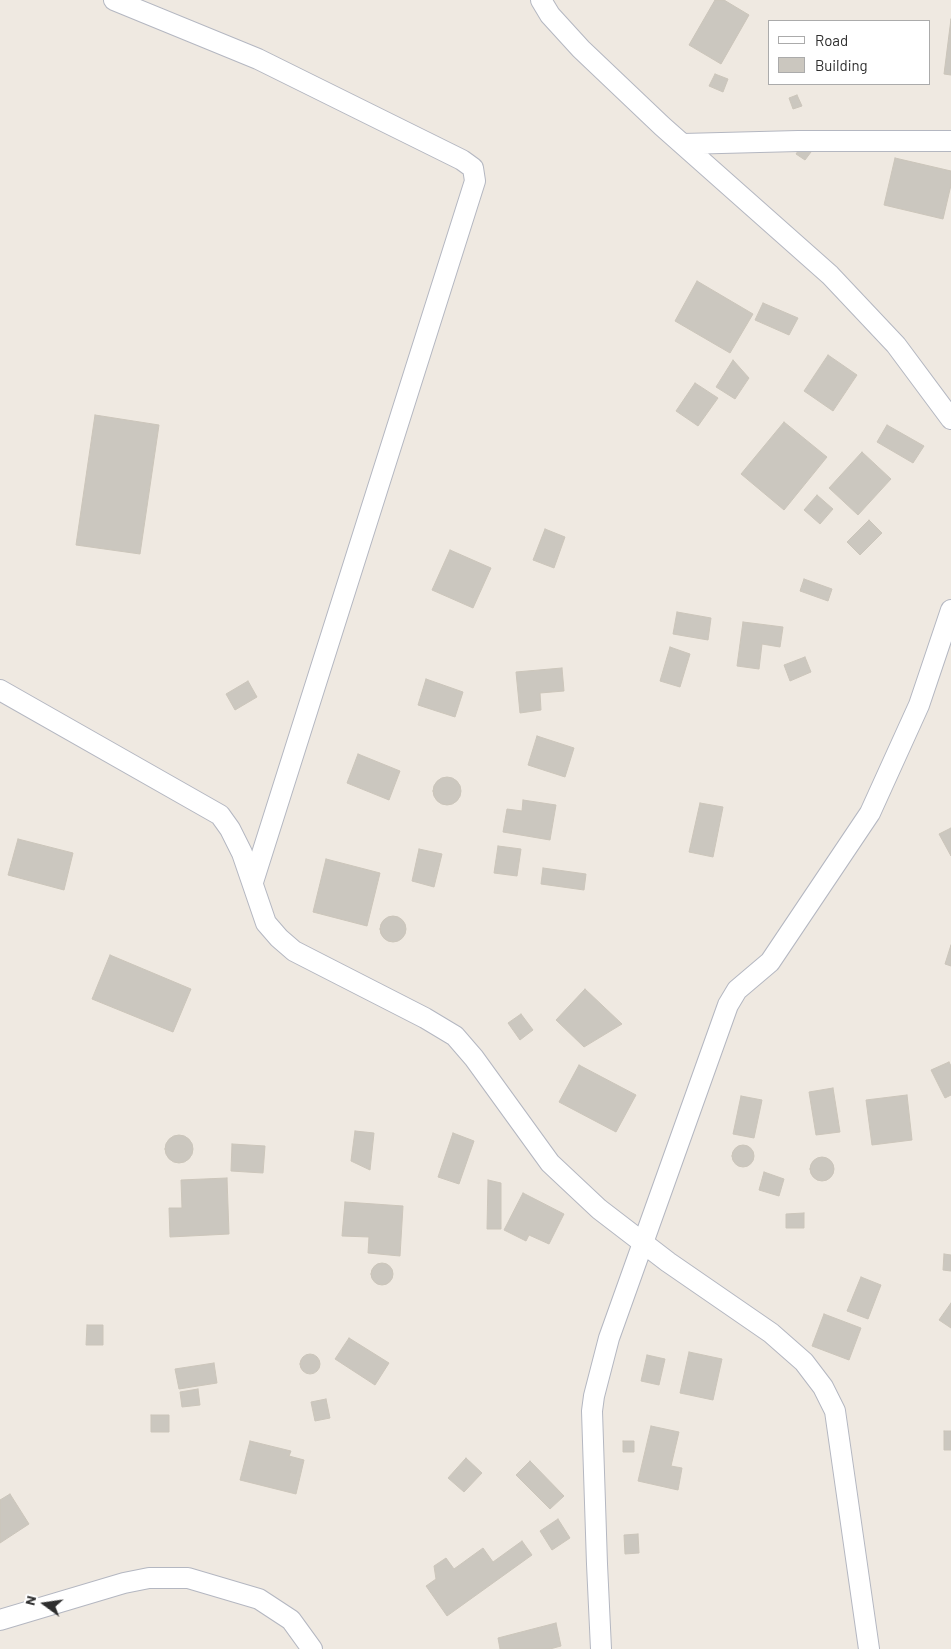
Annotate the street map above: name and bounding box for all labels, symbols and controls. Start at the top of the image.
legend [768,20,931,85]
text: Road [815,31,848,49]
text: Building [815,56,868,74]
north arrow [20,1579,70,1629]
text: N [21,1594,39,1607]

